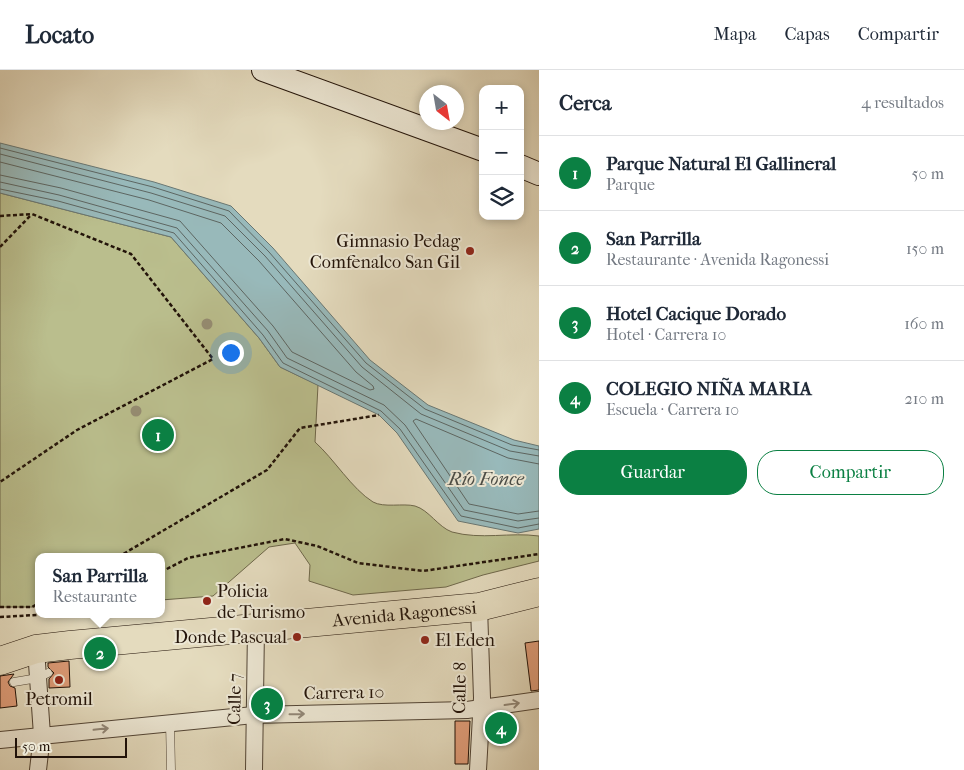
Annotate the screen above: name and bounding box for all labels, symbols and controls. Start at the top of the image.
text: Locato [25,21,94,49]
text: Mapa [714,24,756,45]
text: Capas [784,24,830,45]
text: Compartir [858,24,939,45]
north arrow [419,85,464,130]
map controls [479,85,524,220]
button: + [479,85,524,130]
text: Cerca [559,91,611,115]
text: 4 resultados [861,93,944,112]
button: − [479,130,524,175]
text: Parque Natural El Gallineral [606,153,836,175]
text: 1 [572,164,578,183]
text: 50 m [912,164,944,183]
button: layers [479,175,524,220]
text: Parque [606,175,655,194]
text: San Parrilla [606,228,701,250]
place label: Gimnasio Pedag Comfenalco San Gil [310,231,460,273]
text: 2 [571,239,579,258]
text: 150 m [906,239,944,258]
marker: Gimnasio Pedag Comfenalco San Gil [464,245,476,257]
text: Restaurante · Avenida Ragonessi [606,250,829,269]
text: Hotel Cacique Dorado [606,303,786,325]
text: 3 [572,314,578,333]
text: 160 m [904,314,944,333]
text: Hotel · Carrera 10 [606,325,726,344]
your location [218,340,244,366]
text: COLEGIO NIÑA MARIA [606,378,812,400]
text: 4 [570,389,580,408]
text: 210 m [905,389,944,408]
text: Escuela · Carrera 10 [606,400,739,419]
pin: 1 [142,416,174,454]
button: Guardar [559,450,747,495]
button: Compartir [757,450,944,495]
water label: Río Fonce [446,468,525,490]
popup [35,553,165,618]
text: San Parrilla [53,565,147,587]
place label: Policia de Turismo [217,581,305,623]
text: Restaurante [53,587,137,606]
marker: Policia de Turismo [201,595,213,607]
street label: Avenida Ragonessi [330,597,478,631]
place label: Donde Pascual [174,627,287,648]
place label: El Eden [435,630,496,651]
marker: Donde Pascual [291,631,303,643]
pin: 2 [84,634,116,672]
marker: El Eden [419,634,431,646]
street label: Calle 8 [449,662,471,714]
street label: Calle 7 [224,673,246,725]
marker: Petromil [53,674,65,686]
street label: Carrera 10 [304,682,384,704]
pin: 3 [251,685,283,723]
place label: Petromil [25,689,93,710]
one-way arrow [504,699,520,709]
one-way arrow [289,709,305,718]
pin: 4 [485,709,517,747]
one-way arrow [92,724,108,734]
scale bar [15,735,128,758]
text: 50 m [22,738,50,755]

